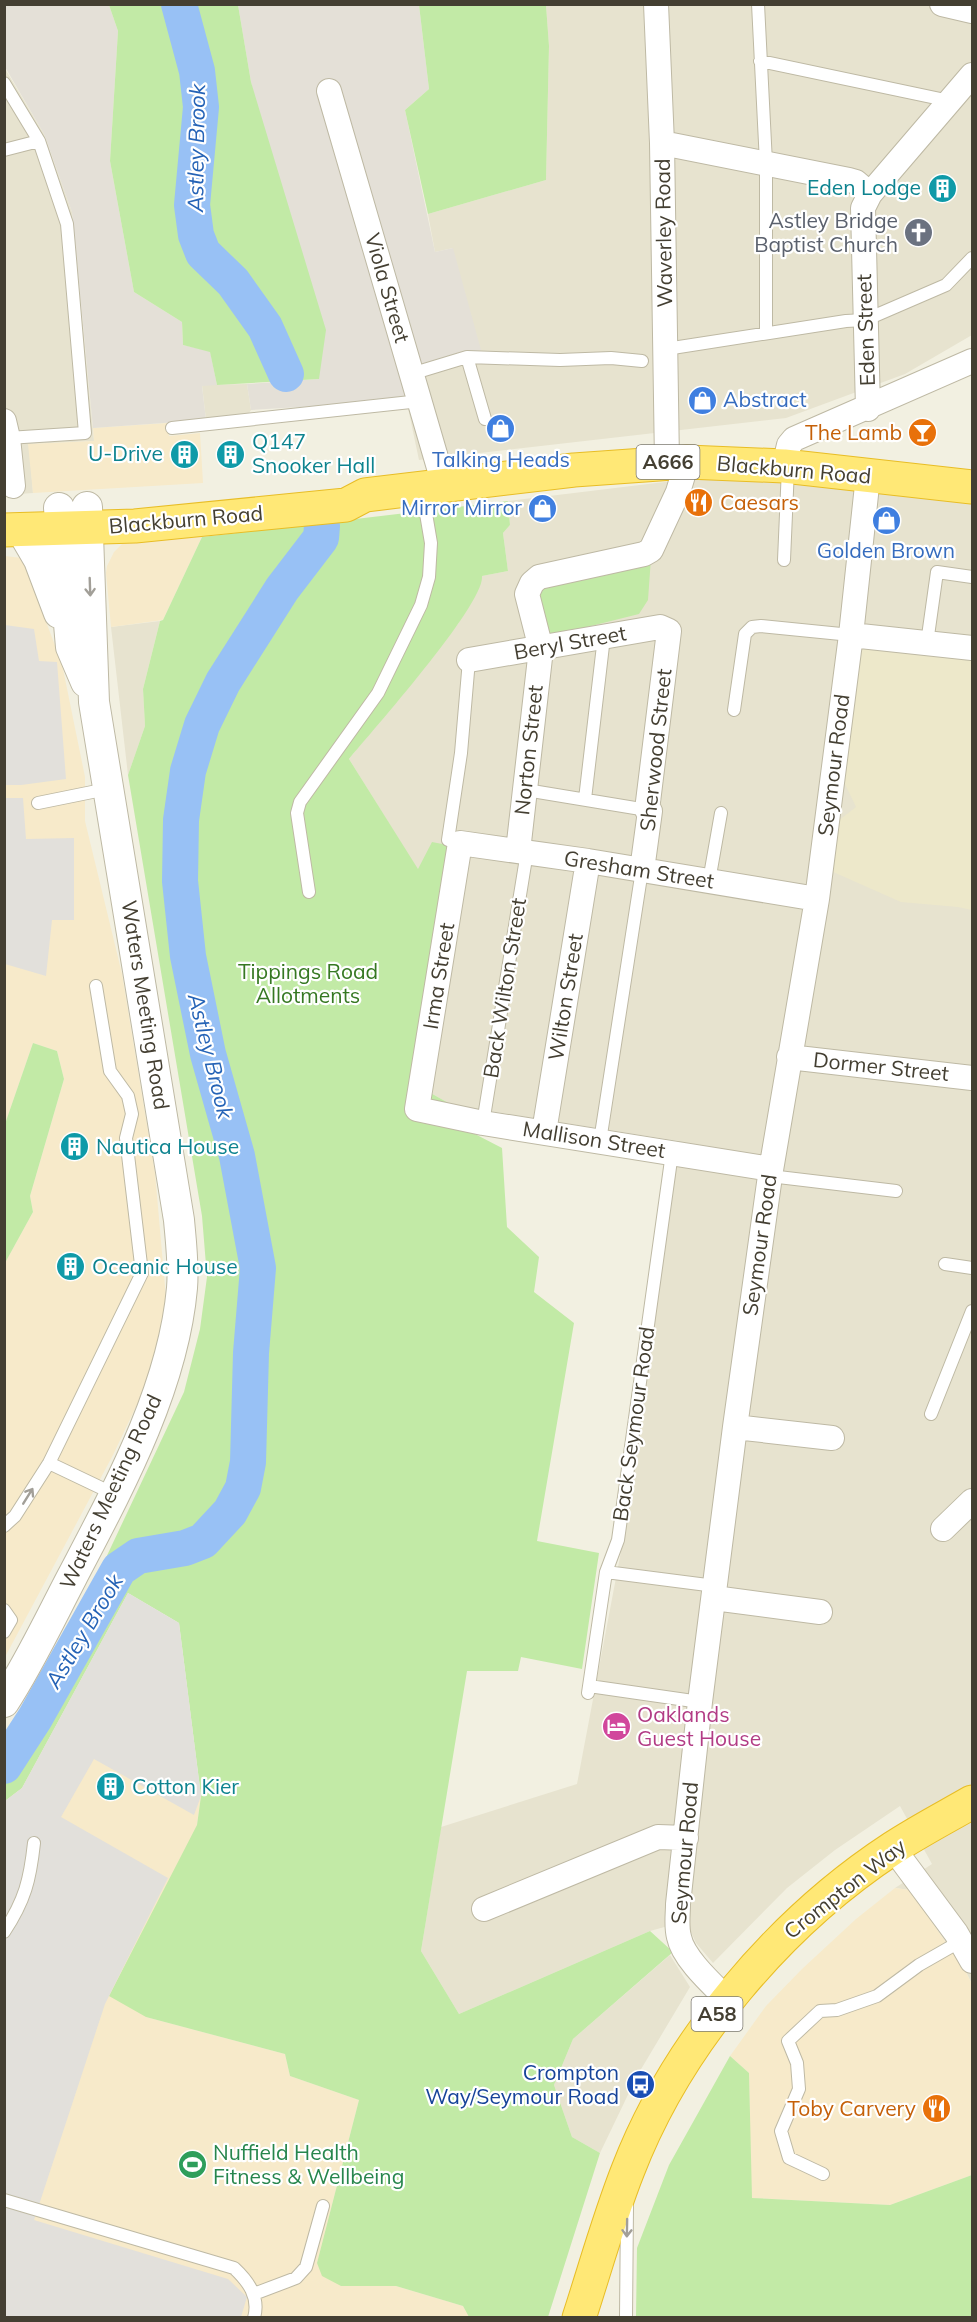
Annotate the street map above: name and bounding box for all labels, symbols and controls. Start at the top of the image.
water label: Astley Brook [181,83,211,213]
street label: Waverley Road [649,158,677,308]
building icon: Eden Lodge [926,172,958,204]
place label: Eden Lodge [807,174,921,200]
place label: Astley Bridge Baptist Church [754,207,898,257]
church icon: Astley Bridge Baptist Church [903,217,935,249]
street label: Viola Street [360,230,416,346]
street label: Eden Street [850,274,880,387]
shop icon: Abstract [686,384,718,416]
place label: Abstract [723,386,807,412]
shop icon: Talking Heads [485,413,517,445]
bar icon: The Lamb [907,417,939,449]
place label: The Lamb [805,419,902,445]
place label: Q147 Snooker Hall [252,428,375,478]
building icon: U-Drive [168,438,200,470]
building icon: Q147 Snooker Hall [215,438,247,470]
place label: U-Drive [88,440,163,466]
road number: A666 [636,445,700,479]
place label: Talking Heads [432,446,570,472]
street label: Blackburn Road [716,449,872,489]
restaurant icon: Caesars [683,487,715,519]
place label: Caesars [720,489,799,515]
shop icon: Mirror Mirror [527,492,559,524]
place label: Mirror Mirror [401,494,522,520]
street label: Blackburn Road [108,499,264,539]
shop icon: Golden Brown [870,504,902,536]
place label: Golden Brown [817,537,955,563]
one-way arrow [85,577,96,597]
street label: Beryl Street [512,619,628,665]
street label: Sherwood Street [634,667,676,832]
street label: Norton Street [508,683,548,816]
street label: Seymour Road [811,692,855,837]
street label: Gresham Street [562,844,716,894]
street label: Back Wilton Street [477,896,531,1080]
street label: Waters Meeting Road [117,898,175,1112]
street label: Irma Street [417,921,459,1031]
street label: Wilton Street [542,931,588,1062]
park label: Tippings Road Allotments [238,958,378,1008]
water label: Astley Brook [182,989,240,1122]
street label: Dormer Street [812,1046,950,1086]
street label: Mallison Street [521,1115,667,1163]
building icon: Nautica House [59,1131,91,1163]
place label: Nautica House [96,1133,239,1159]
street label: Seymour Road [736,1172,782,1317]
building icon: Oceanic House [55,1251,87,1283]
place label: Oceanic House [92,1253,238,1279]
street label: Back Seymour Road [606,1325,660,1523]
street label: Waters Meeting Road [54,1390,167,1593]
one-way arrow [23,1488,35,1505]
water label: Astley Brook [38,1568,129,1694]
place label: Oaklands Guest House [637,1701,761,1751]
hotel icon: Oaklands Guest House [600,1711,632,1743]
building icon: Cotton Kier [95,1771,127,1803]
place label: Cotton Kier [132,1773,239,1799]
street label: Seymour Road [665,1781,703,1925]
street label: Crompton Way [778,1833,911,1944]
road number: A58 [692,1997,742,2031]
place label: Crompton Way/Seymour Road [425,2059,619,2109]
bus stop icon: Crompton Way/Seymour Road [624,2069,656,2101]
restaurant icon: Toby Carvery [921,2093,953,2125]
place label: Toby Carvery [787,2095,916,2121]
place label: Nuffield Health Fitness & Wellbeing [213,2139,404,2189]
sports icon: Nuffield Health Fitness & Wellbeing [176,2149,208,2181]
one-way arrow [621,2218,633,2238]

